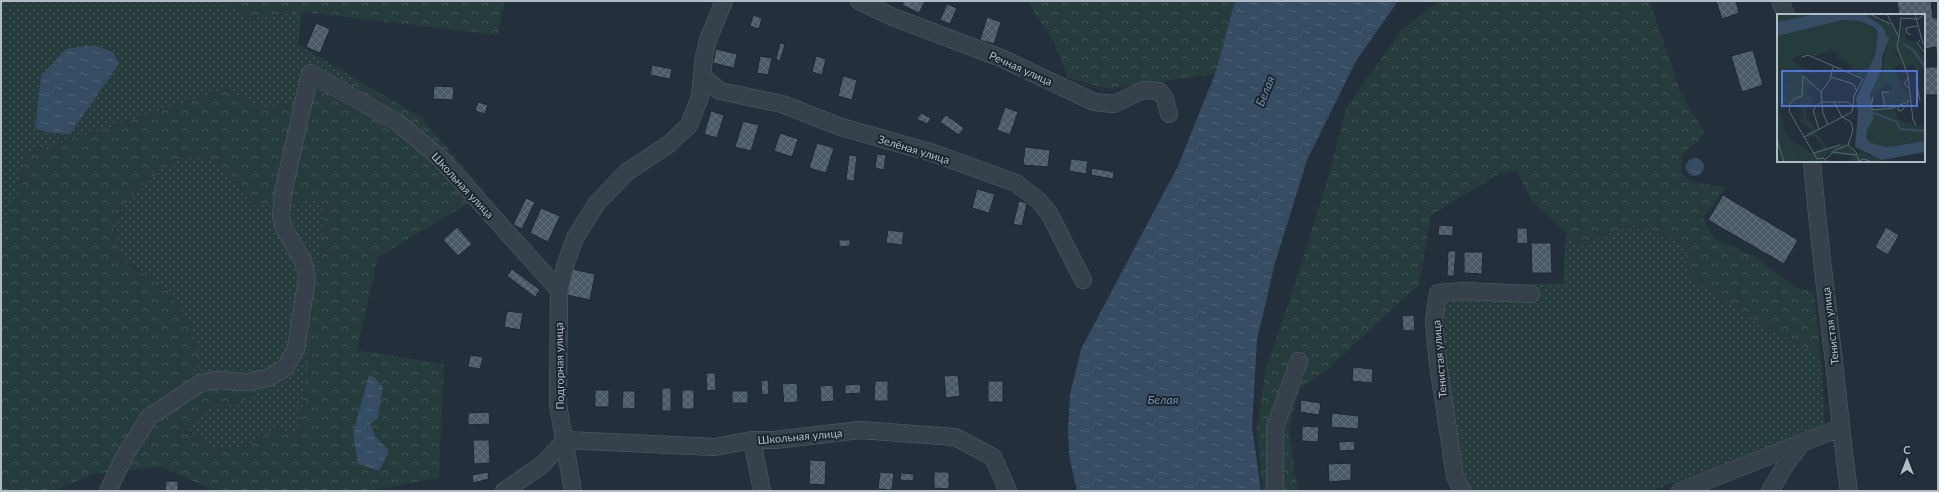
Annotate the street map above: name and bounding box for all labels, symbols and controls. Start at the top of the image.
inset map [1777,14,1925,162]
street label: Речная улица [987,48,1055,88]
water label: Белая [1252,74,1278,108]
street label: Зелёная улица [877,132,951,166]
street label: Школьная улица [429,149,497,221]
street label: Тенистая улица [1819,286,1841,366]
street label: Тенистая улица [1429,320,1449,398]
street label: Подгорная улица [552,322,566,410]
water label: Белая [1147,392,1179,407]
street label: Школьная улица [757,426,843,446]
north arrow [1887,440,1927,480]
text: С [1903,443,1911,456]

